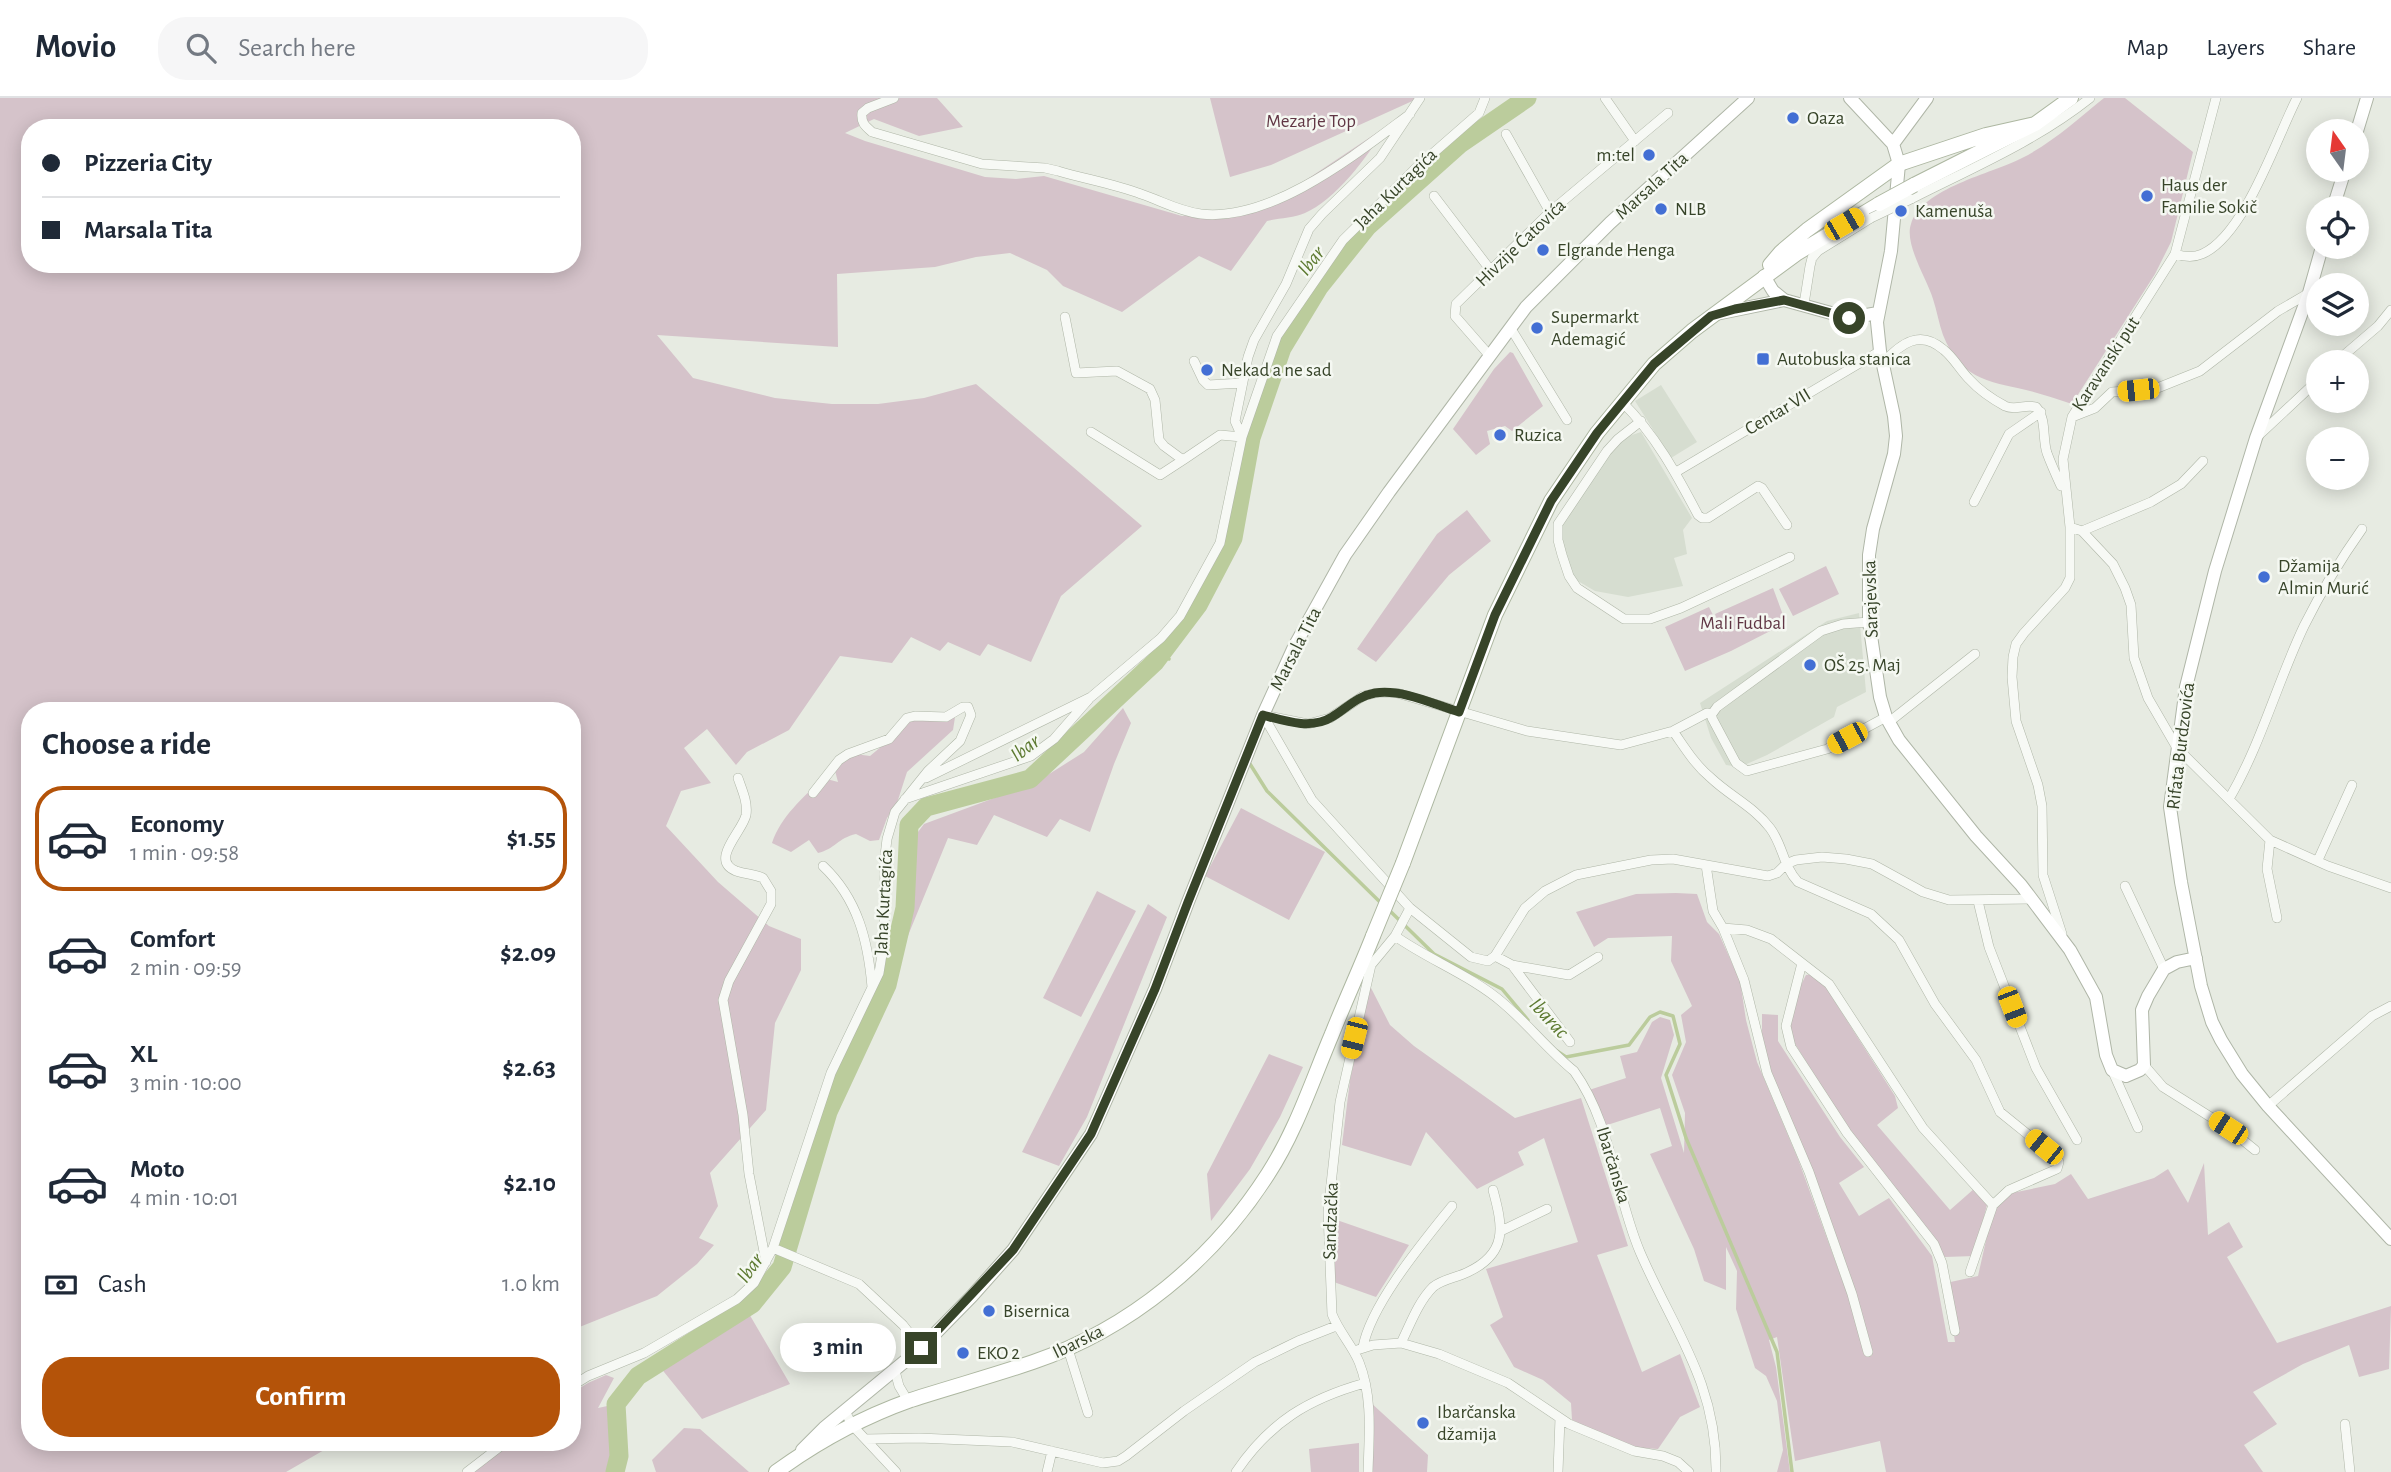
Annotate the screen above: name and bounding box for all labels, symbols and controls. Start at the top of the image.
search box [158,17,648,80]
icon: search [182,29,220,67]
text: Movio [35,31,116,64]
text: Search here [238,35,356,61]
text: Map [2126,36,2168,60]
text: Layers [2206,36,2265,60]
text: Share [2303,36,2356,60]
place label: Oaza [1807,109,1845,128]
marker: Oaza [1785,110,1801,126]
park label: Mezarje Top [1266,112,1356,131]
north arrow [2306,119,2370,182]
map controls [2306,119,2369,490]
street label: Jaha Kurtagića [1351,145,1441,233]
place label: m:tel [1596,146,1635,165]
marker: m:tel [1641,147,1657,163]
street label: Marsala Tita [1612,148,1692,223]
text: Pizzeria City [84,150,212,176]
place label: Haus der Familie Sokič [2161,176,2257,217]
marker: Haus der Familie Sokič [2139,188,2155,204]
street label: Hivzije Ćatovića [1471,194,1570,290]
button: locate [2306,196,2369,259]
place label: NLB [1675,200,1706,219]
marker: NLB [1653,201,1669,217]
place label: Kamenuša [1915,202,1993,221]
marker: Kamenuša [1893,203,1909,219]
car [1821,204,1868,244]
text: Marsala Tita [84,217,213,243]
place label: Elgrande Henga [1557,241,1675,260]
water label: Ibar [1293,242,1329,280]
marker: Elgrande Henga [1535,242,1551,258]
button: layers [2306,273,2369,336]
route start [1833,302,1865,334]
place label: Supermarkt Ademagić [1551,308,1639,349]
street label: Karavanski put [2069,313,2143,415]
marker: Supermarkt Ademagić [1529,320,1545,336]
place label: Autobuska stanica [1777,350,1911,369]
button: + [2306,350,2369,413]
marker: Autobuska stanica [1755,351,1771,367]
place label: Nekad a ne sad [1221,361,1332,380]
marker: Nekad a ne sad [1199,362,1215,378]
car [2117,377,2160,403]
street label: Centar VII [1742,385,1814,439]
place label: Ruzica [1514,426,1562,445]
marker: Ruzica [1492,427,1508,443]
button: − [2306,427,2369,490]
place label: Džamija Almin Murić [2278,557,2369,598]
street label: Sarajevska [1860,560,1882,638]
marker: Džamija Almin Murić [2256,569,2272,585]
street label: Marsala Tita [1267,604,1325,694]
park label: Mali Fudbal [1700,614,1786,633]
place label: OŠ 25. Maj [1824,654,1901,675]
marker: OŠ 25. Maj [1802,657,1818,673]
street label: Rifata Burdzovića [2164,681,2198,811]
car [1824,719,1871,757]
text: Choose a ride [42,728,211,760]
water label: Ibar [1006,730,1045,766]
icon: car [46,807,109,870]
text: Economy [130,811,224,837]
text: $1.55 [507,825,556,851]
text: 1 min · 09:58 [130,842,239,865]
street label: Jaha Kurtagića [872,848,896,956]
icon: car [46,922,109,985]
text: Comfort [130,926,215,952]
text: $2.09 [500,940,556,966]
text: 2 min · 09:59 [130,957,242,980]
car [1995,984,2030,1030]
water label: Ibarac [1525,994,1573,1043]
car [1339,1015,1370,1061]
icon: car [46,1037,109,1100]
text: XL [130,1041,157,1067]
text: $2.63 [502,1055,556,1081]
text: 3 min · 10:00 [130,1072,242,1095]
car [2205,1108,2252,1148]
street label: Ibarčanska [1592,1124,1634,1206]
car [2022,1126,2067,1168]
icon: car [46,1152,109,1215]
text: Moto [130,1156,185,1182]
text: $2.10 [503,1170,556,1196]
street label: Sandzačka [1320,1182,1342,1260]
text: 4 min · 10:01 [130,1187,239,1210]
water label: Ibar [732,1248,768,1287]
icon: cash [42,1266,80,1304]
text: Cash [98,1271,147,1297]
text: 1.0 km [502,1273,560,1296]
place label: Bisernica [1003,1302,1070,1321]
marker: Bisernica [981,1303,997,1319]
street label: Ibarska [1050,1322,1106,1362]
callout: 3 min [781,1324,897,1372]
route end [905,1332,937,1364]
text: 3 min [813,1336,863,1359]
place label: EKO 2 [977,1344,1020,1363]
marker: EKO 2 [955,1345,971,1361]
button: Confirm [42,1357,560,1437]
place label: Ibarčanska džamija [1437,1403,1516,1444]
marker: Ibarčanska džamija [1415,1415,1431,1431]

